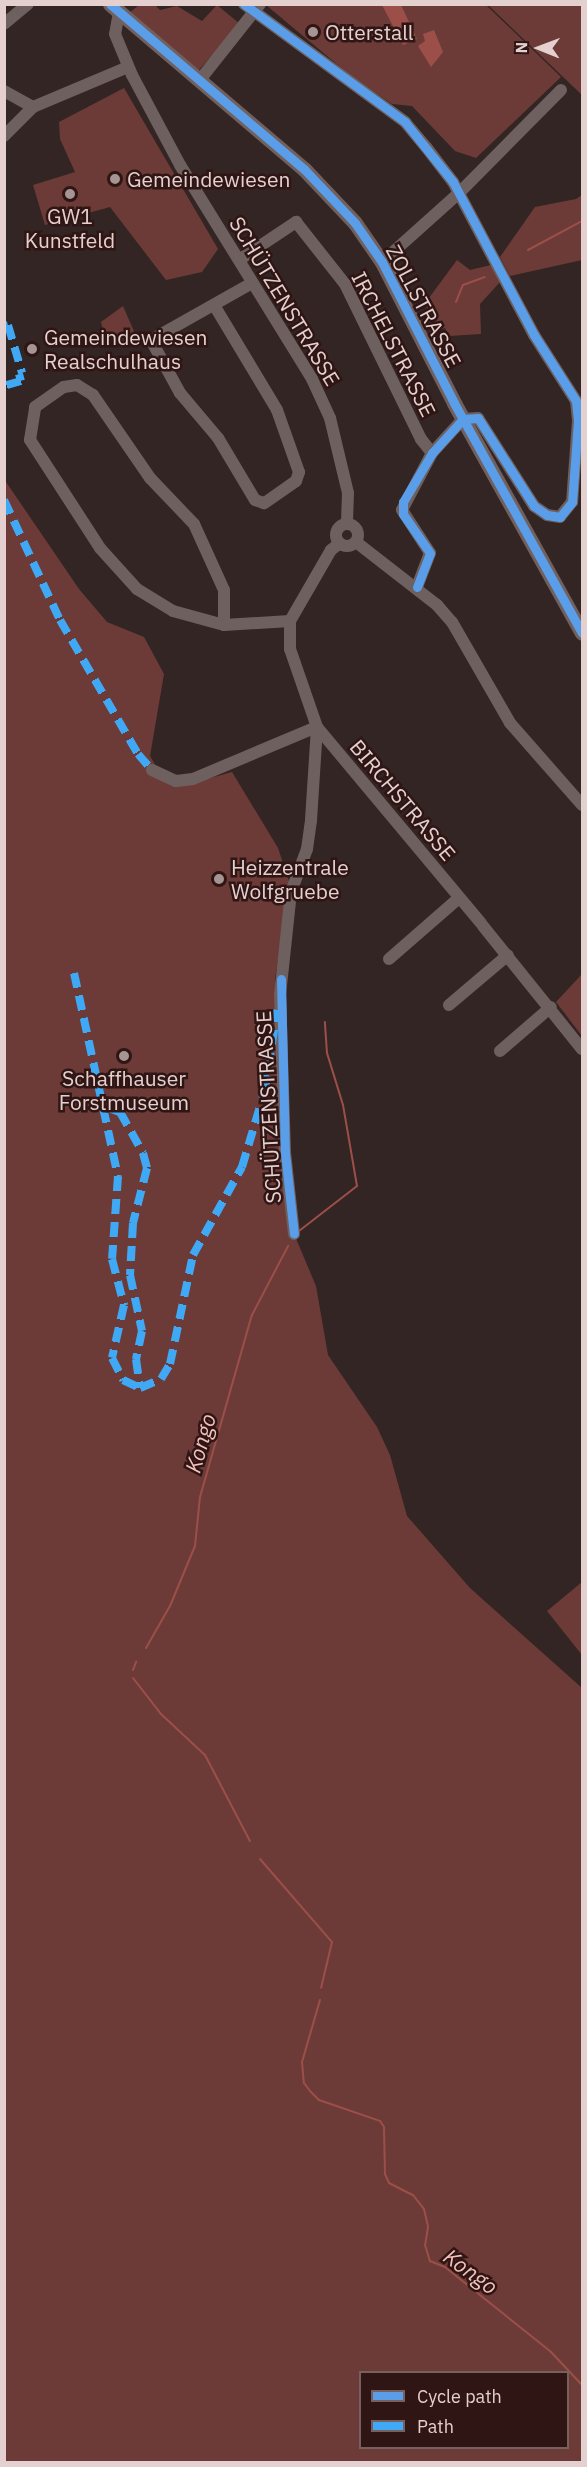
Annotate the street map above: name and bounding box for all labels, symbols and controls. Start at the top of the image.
north arrow [509,18,569,78]
place label: Otterstall [325,19,414,45]
marker: Otterstall [306,25,320,39]
text: N [511,42,531,54]
place label: Gemeindewiesen [127,166,290,192]
marker: Gemeindewiesen [108,172,122,186]
marker: GW1 Kunstfeld [63,187,77,201]
place label: GW1 Kunstfeld [25,203,115,253]
street label: SCHÜTZENSTRASSE [225,212,345,390]
street label: ZOLLSTRASSE [381,240,467,372]
street label: IRCHELSTRASSE [347,267,441,421]
place label: Gemeindewiesen Realschulhaus [44,324,207,374]
marker: Gemeindewiesen Realschulhaus [25,342,39,356]
street label: BIRCHSTRASSE [345,734,461,866]
place label: Heizzentrale Wolfgruebe [231,854,349,904]
marker: Heizzentrale Wolfgruebe [212,872,226,886]
street label: SCHÜTZENSTRASSE [250,1010,286,1204]
marker: Schaffhauser Forstmuseum [117,1049,131,1063]
place label: Schaffhauser Forstmuseum [59,1065,189,1115]
water label: Kongo [179,1410,221,1476]
water label: Kongo [439,2243,503,2299]
legend [359,2371,569,2449]
text: Cycle path [417,2385,502,2408]
text: Path [417,2415,454,2438]

